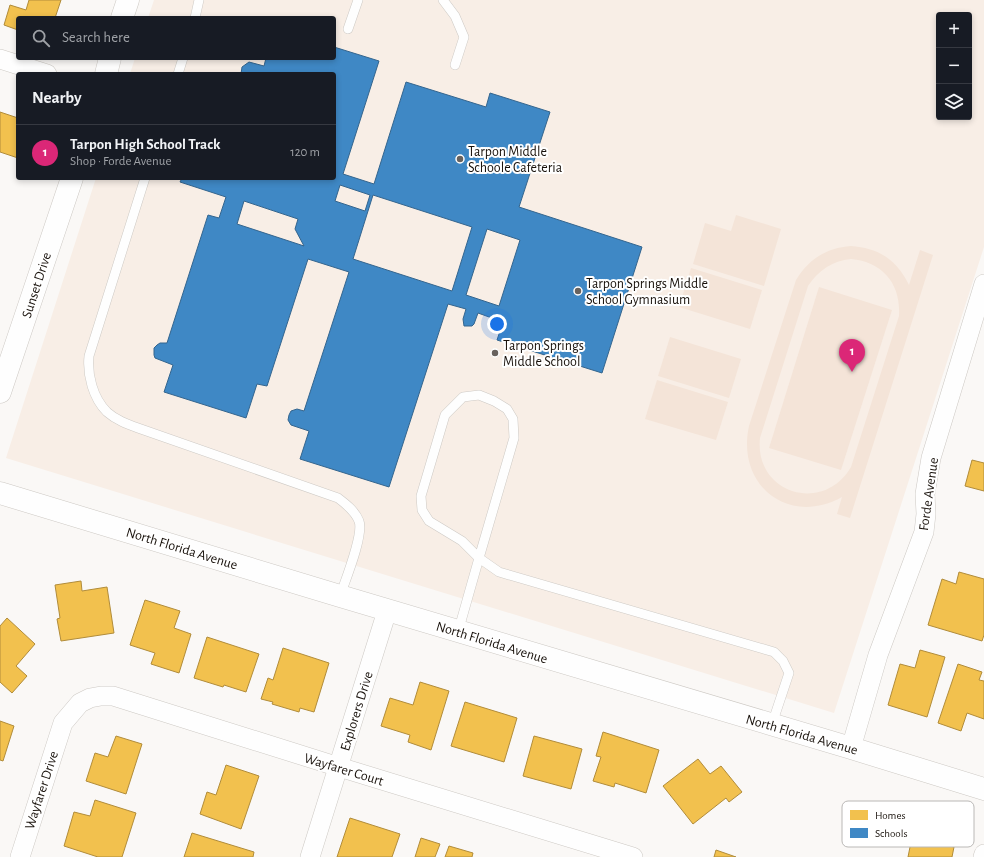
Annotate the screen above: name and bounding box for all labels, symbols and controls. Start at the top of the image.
map controls [936,12,972,120]
button: + [936,12,972,48]
search box [16,16,336,60]
icon: search [30,27,52,49]
text: Search here [62,30,130,45]
button: − [936,48,972,84]
button: layers [936,84,972,120]
text: Nearby [32,89,82,106]
text: Tarpon High School Track [70,137,220,152]
place label: Tarpon Middle Schoole Cafeteria [468,145,563,175]
text: 1 [43,146,47,159]
text: 120 m [290,146,320,159]
marker: Tarpon Middle Schoole Cafeteria [455,154,465,164]
text: Shop · Forde Avenue [70,155,171,168]
street label: Sunset Drive [20,251,54,320]
place label: Tarpon Springs Middle School Gymnasium [586,277,708,307]
marker: Tarpon Springs Middle School Gymnasium [573,286,583,296]
your location [487,314,507,334]
place label: Tarpon Springs Middle School [503,339,584,369]
pin: 1 [839,339,865,372]
marker: Tarpon Springs Middle School [490,348,500,358]
street label: Forde Avenue [917,457,941,532]
street label: North Florida Avenue [124,525,239,573]
street label: North Florida Avenue [434,619,549,667]
street label: Explorers Drive [338,670,376,753]
street label: North Florida Avenue [744,712,859,758]
street label: Wayfarer Drive [23,749,61,831]
street label: Wayfarer Court [302,751,386,789]
legend [842,801,974,847]
text: Homes [875,810,906,821]
text: Schools [875,828,908,839]

